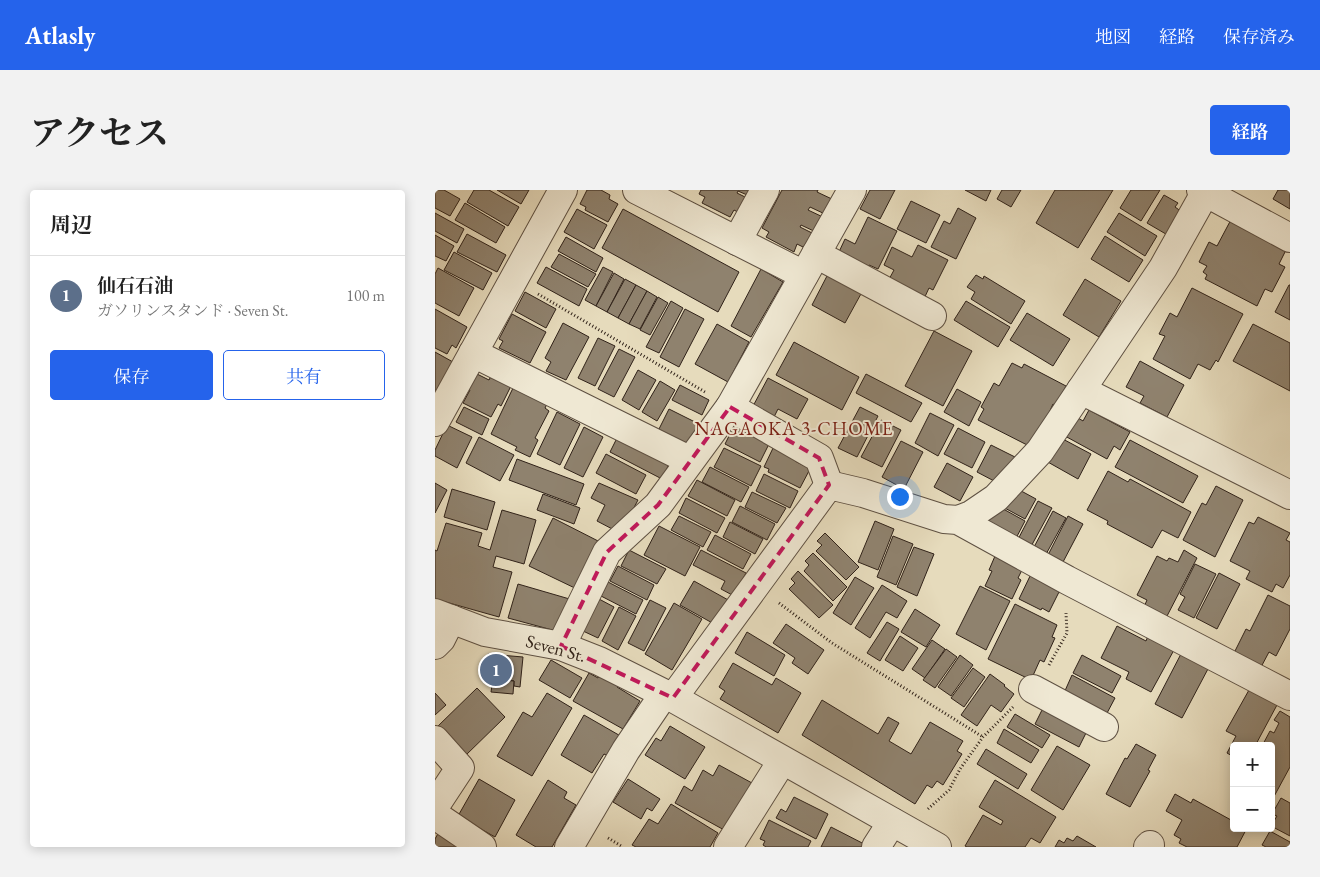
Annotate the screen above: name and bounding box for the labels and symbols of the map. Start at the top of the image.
district label: NAGAOKA 3-CHOME [695,416,893,441]
your location [887,484,913,510]
street label: Seven St. [524,629,588,667]
pin: 1 [480,651,512,689]

